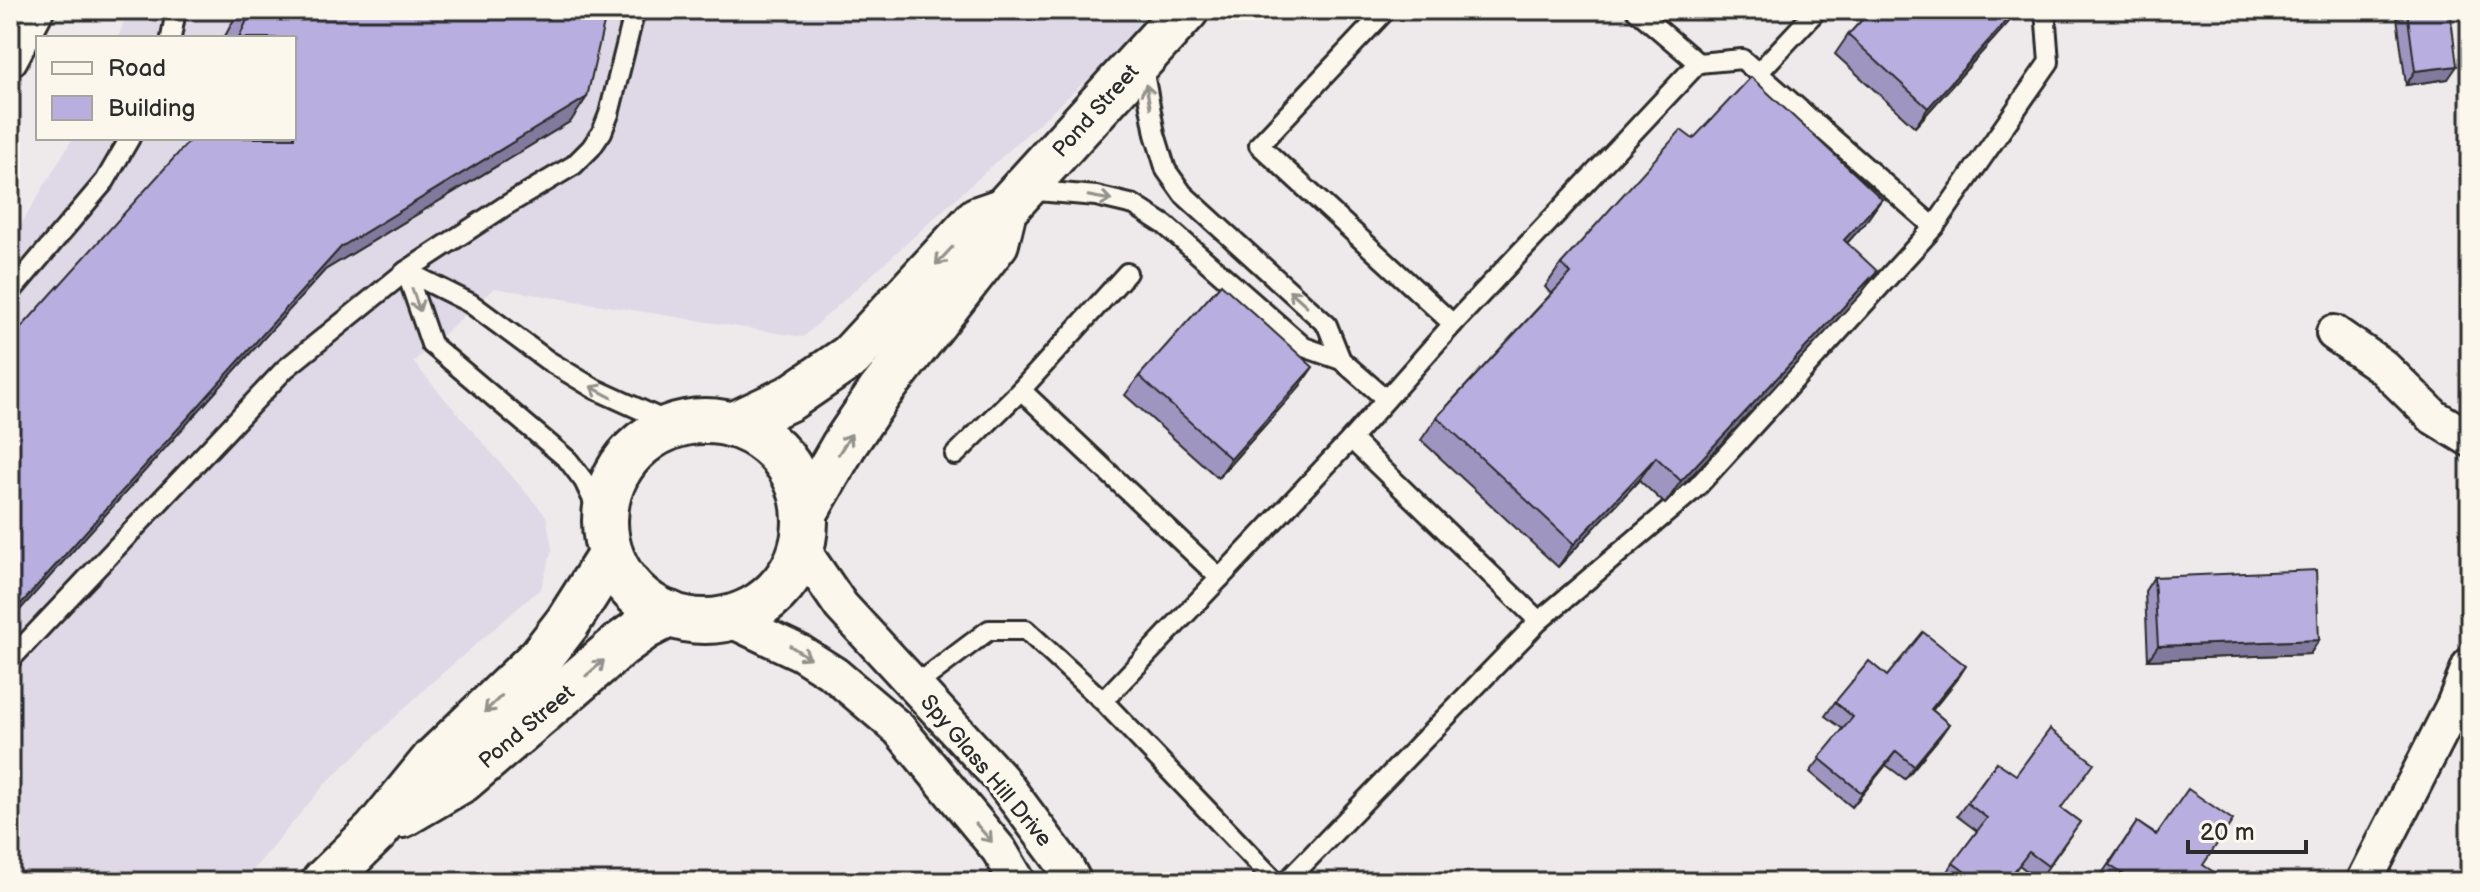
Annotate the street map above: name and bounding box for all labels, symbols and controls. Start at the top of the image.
legend [36,36,296,140]
text: Road [108,54,166,83]
street label: Pond Street [1047,59,1145,163]
one-way arrow [1140,84,1155,110]
text: Building [108,94,195,123]
one-way arrow [1087,191,1113,206]
one-way arrow [934,246,953,266]
one-way arrow [410,287,425,312]
one-way arrow [1288,290,1308,308]
one-way arrow [589,383,613,399]
one-way arrow [837,433,854,455]
one-way arrow [788,645,811,661]
one-way arrow [584,659,604,677]
street label: Pond Street [474,679,580,775]
street label: Spy Glass Hill Drive [914,689,1057,853]
one-way arrow [483,694,503,713]
scale bar [2188,804,2306,854]
text: 20 m [2200,818,2255,847]
one-way arrow [975,822,993,843]

